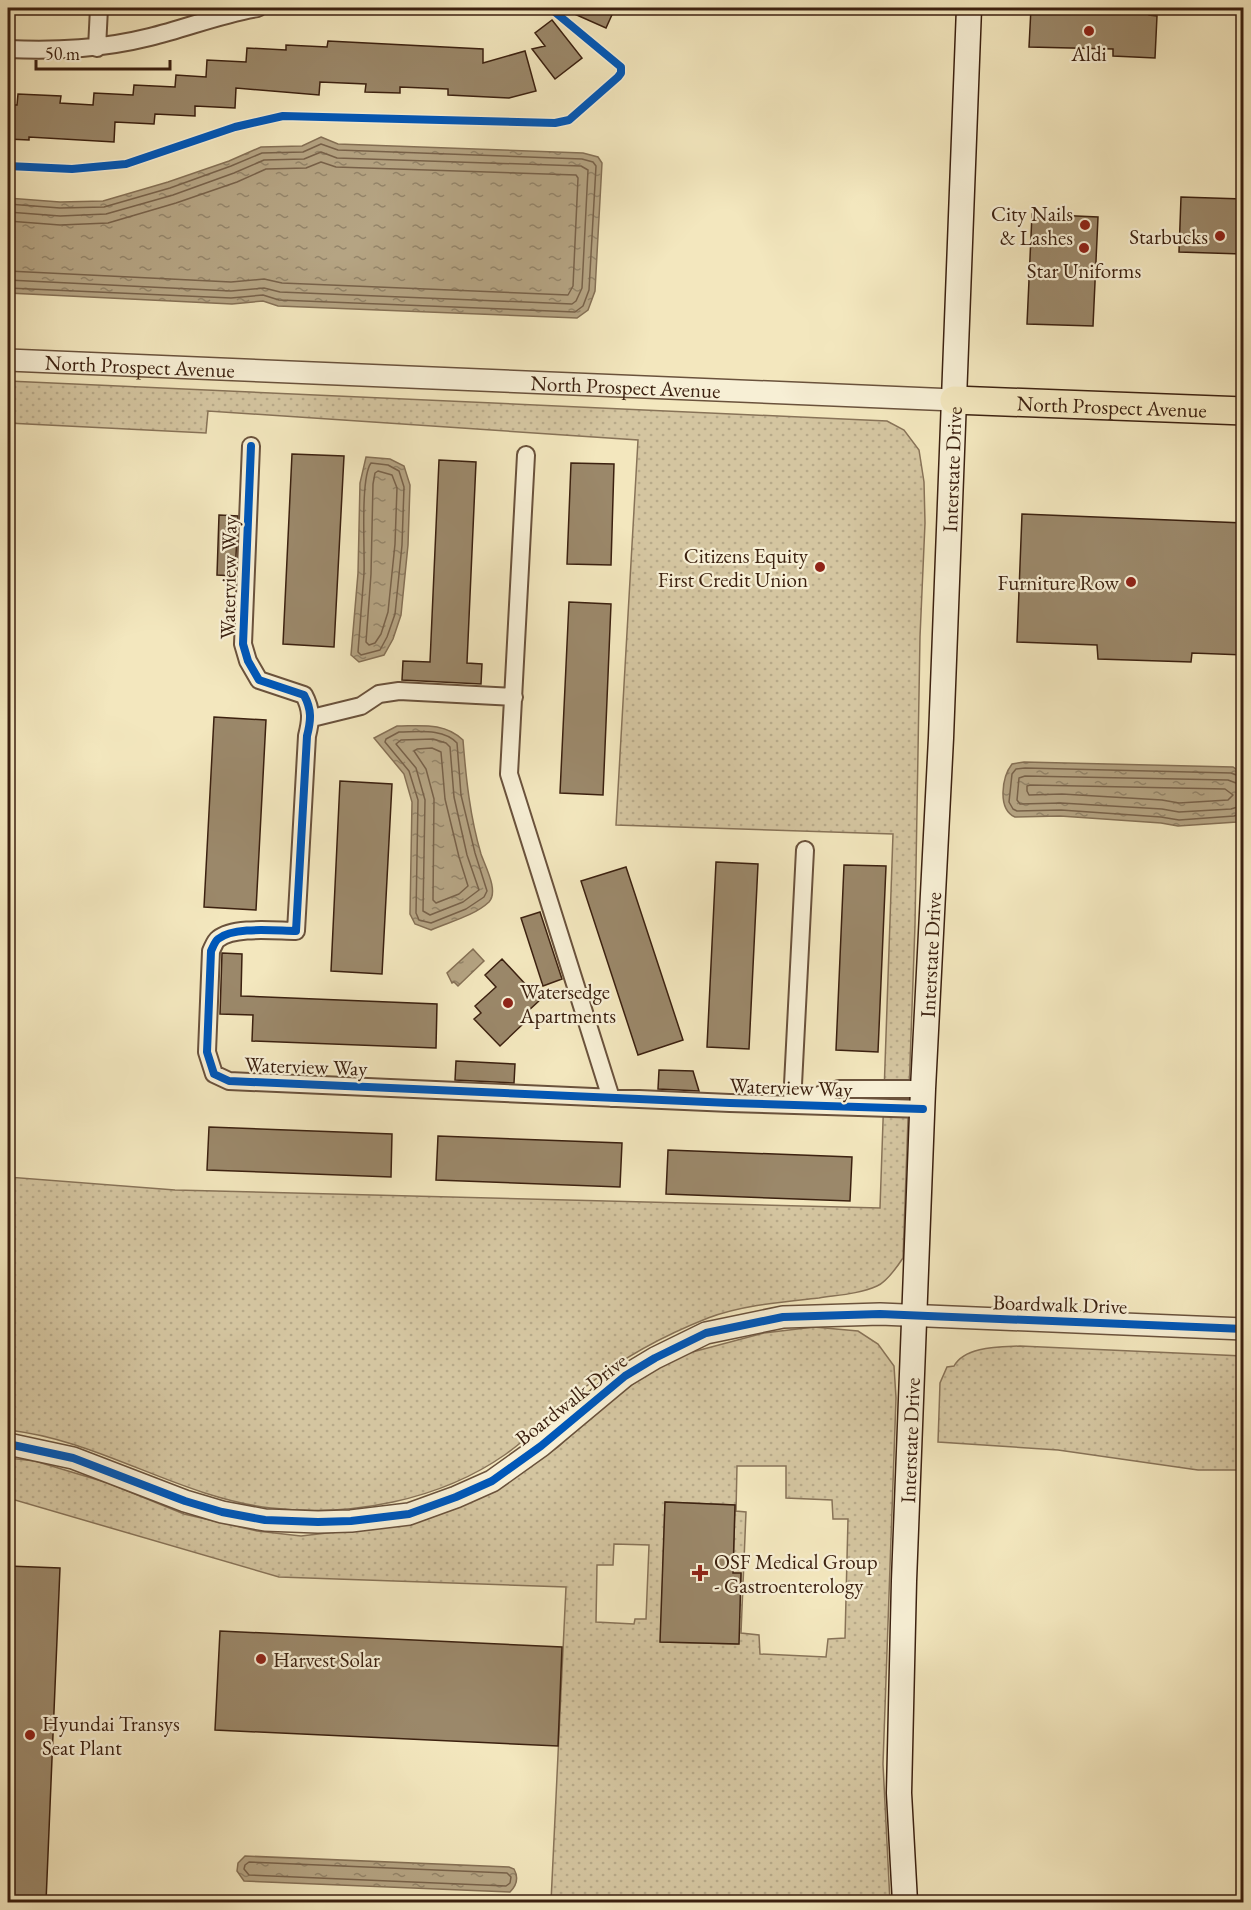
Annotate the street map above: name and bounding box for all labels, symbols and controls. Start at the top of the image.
marker: Aldi [1082,24,1096,38]
scale bar [36,33,170,71]
place label: Aldi [1070,40,1107,67]
text: 50 m [45,42,80,65]
place label: City Nails & Lashes [991,200,1073,251]
marker: City Nails & Lashes [1078,218,1092,232]
place label: Starbucks [1129,223,1208,250]
marker: Starbucks [1213,229,1227,243]
marker: Star Uniforms [1077,241,1091,255]
place label: Star Uniforms [1027,257,1141,284]
street label: North Prospect Avenue [44,348,235,383]
street label: North Prospect Avenue [530,369,721,404]
street label: North Prospect Avenue [1016,389,1207,423]
street label: Interstate Drive [935,406,967,533]
street label: Waterview Way [213,516,243,640]
place label: Citizens Equity First Credit Union [658,542,809,593]
marker: Citizens Equity First Credit Union [813,560,827,574]
place label: Furniture Row [997,569,1120,596]
marker: Furniture Row [1124,575,1138,589]
street label: Interstate Drive [913,891,947,1018]
place label: Watersedge Apartments [519,978,616,1029]
marker: Watersedge Apartments [501,996,515,1010]
street label: Waterview Way [244,1050,369,1082]
street label: Waterview Way [729,1071,854,1103]
street label: Boardwalk Drive [992,1288,1128,1320]
street label: Boardwalk Drive [510,1347,632,1451]
street label: Interstate Drive [894,1377,925,1504]
place label: OSF Medical Group - Gastroenterology [714,1548,878,1599]
marker: OSF Medical Group - Gastroenterology [691,1564,709,1582]
place label: Harvest Solar [273,1646,380,1673]
marker: Harvest Solar [254,1652,268,1666]
place label: Hyundai Transys Seat Plant [42,1710,180,1761]
marker: Hyundai Transys Seat Plant [23,1728,37,1742]

